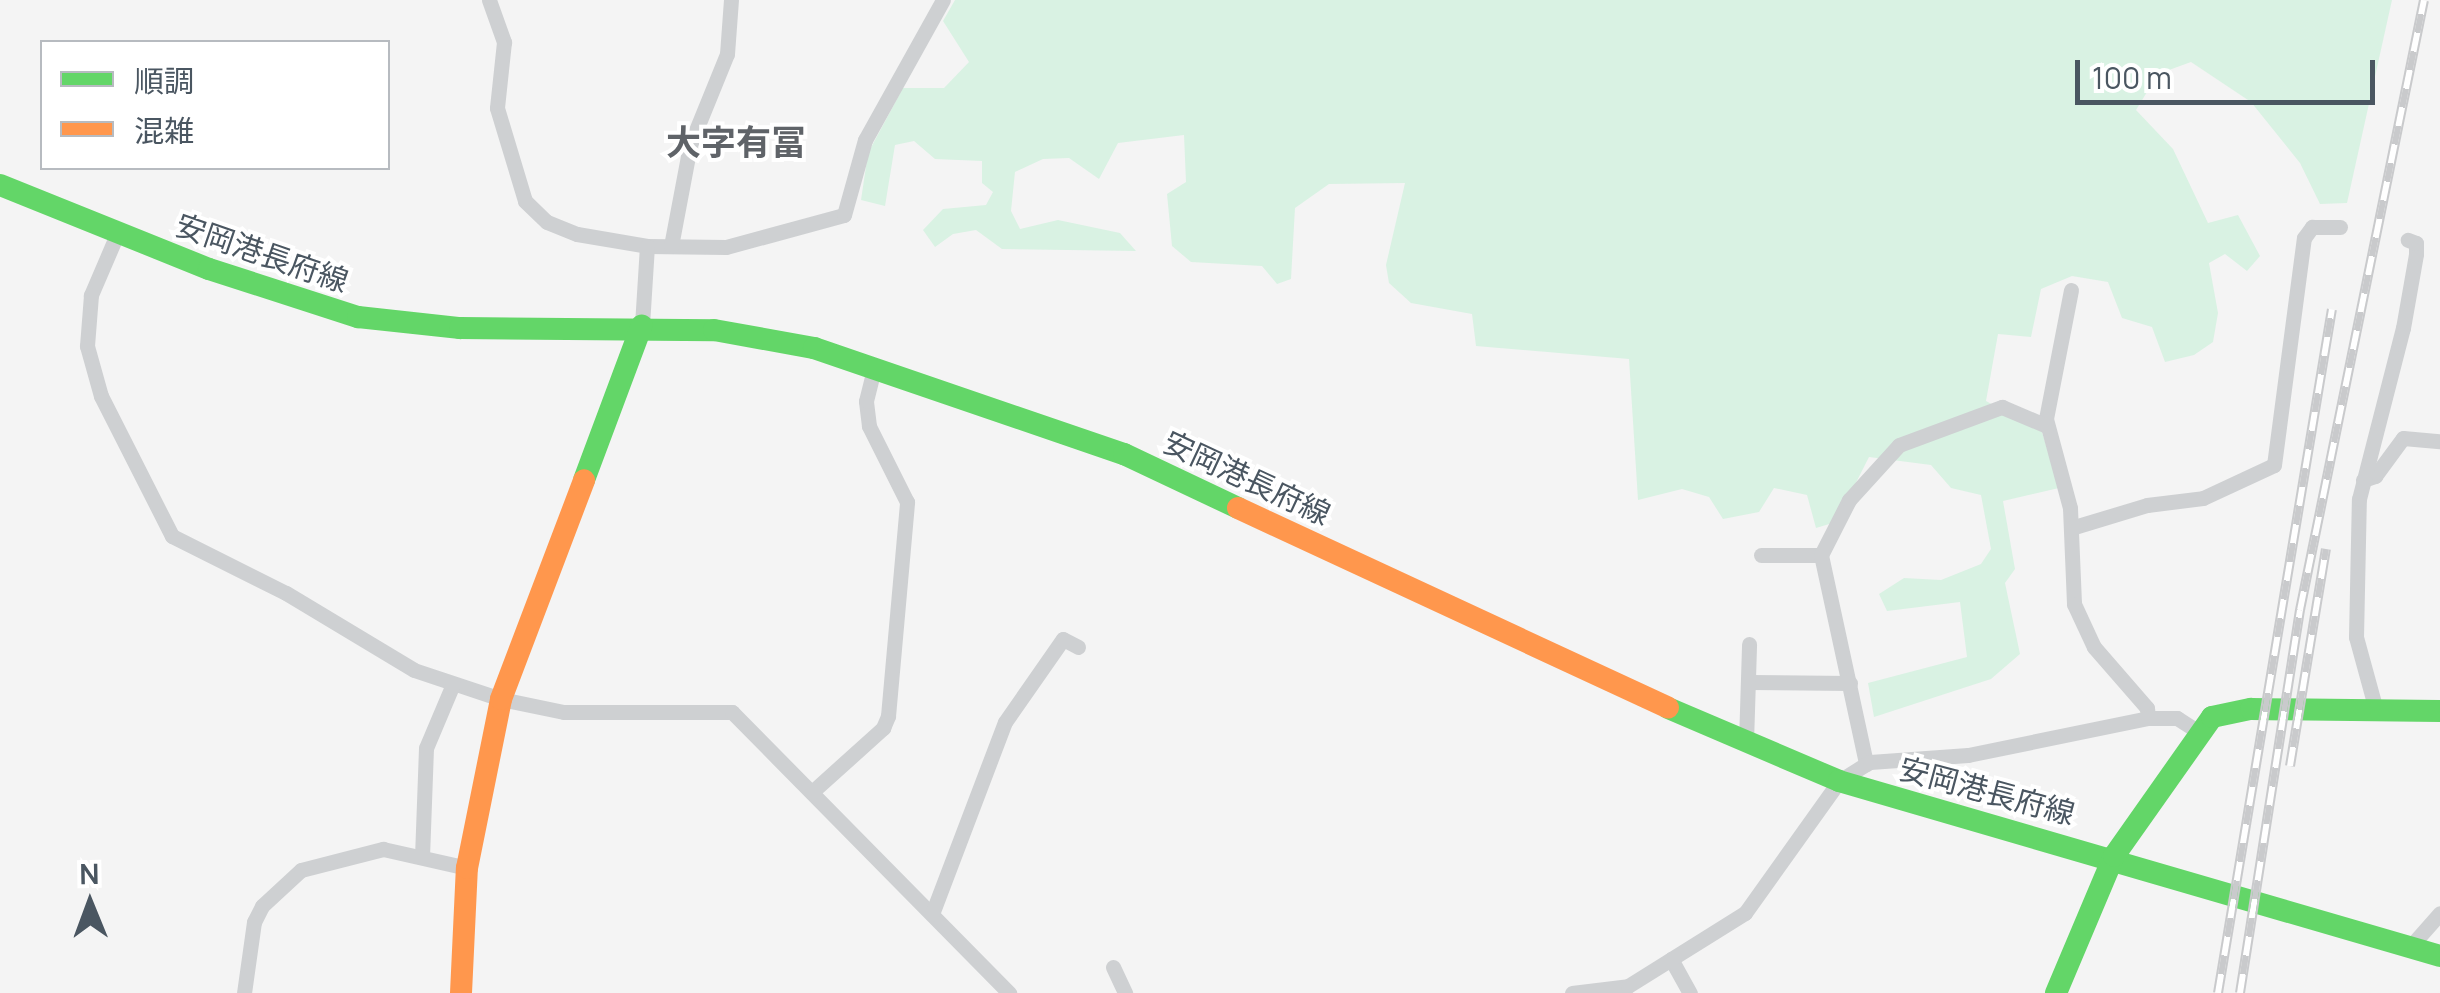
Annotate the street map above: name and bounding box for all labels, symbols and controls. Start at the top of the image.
legend [40,40,390,170]
scale bar [2080,40,2380,102]
text: 100 m [2092,57,2172,98]
text: 順調 [134,60,194,101]
text: 混雑 [134,110,194,151]
district label: 大字有冨 [666,121,806,163]
street label: 安岡港長府線 [171,207,353,299]
street label: 安岡港長府線 [1158,424,1336,532]
street label: 安岡港長府線 [1895,750,2079,832]
north arrow [40,853,140,953]
text: N [79,854,100,892]

